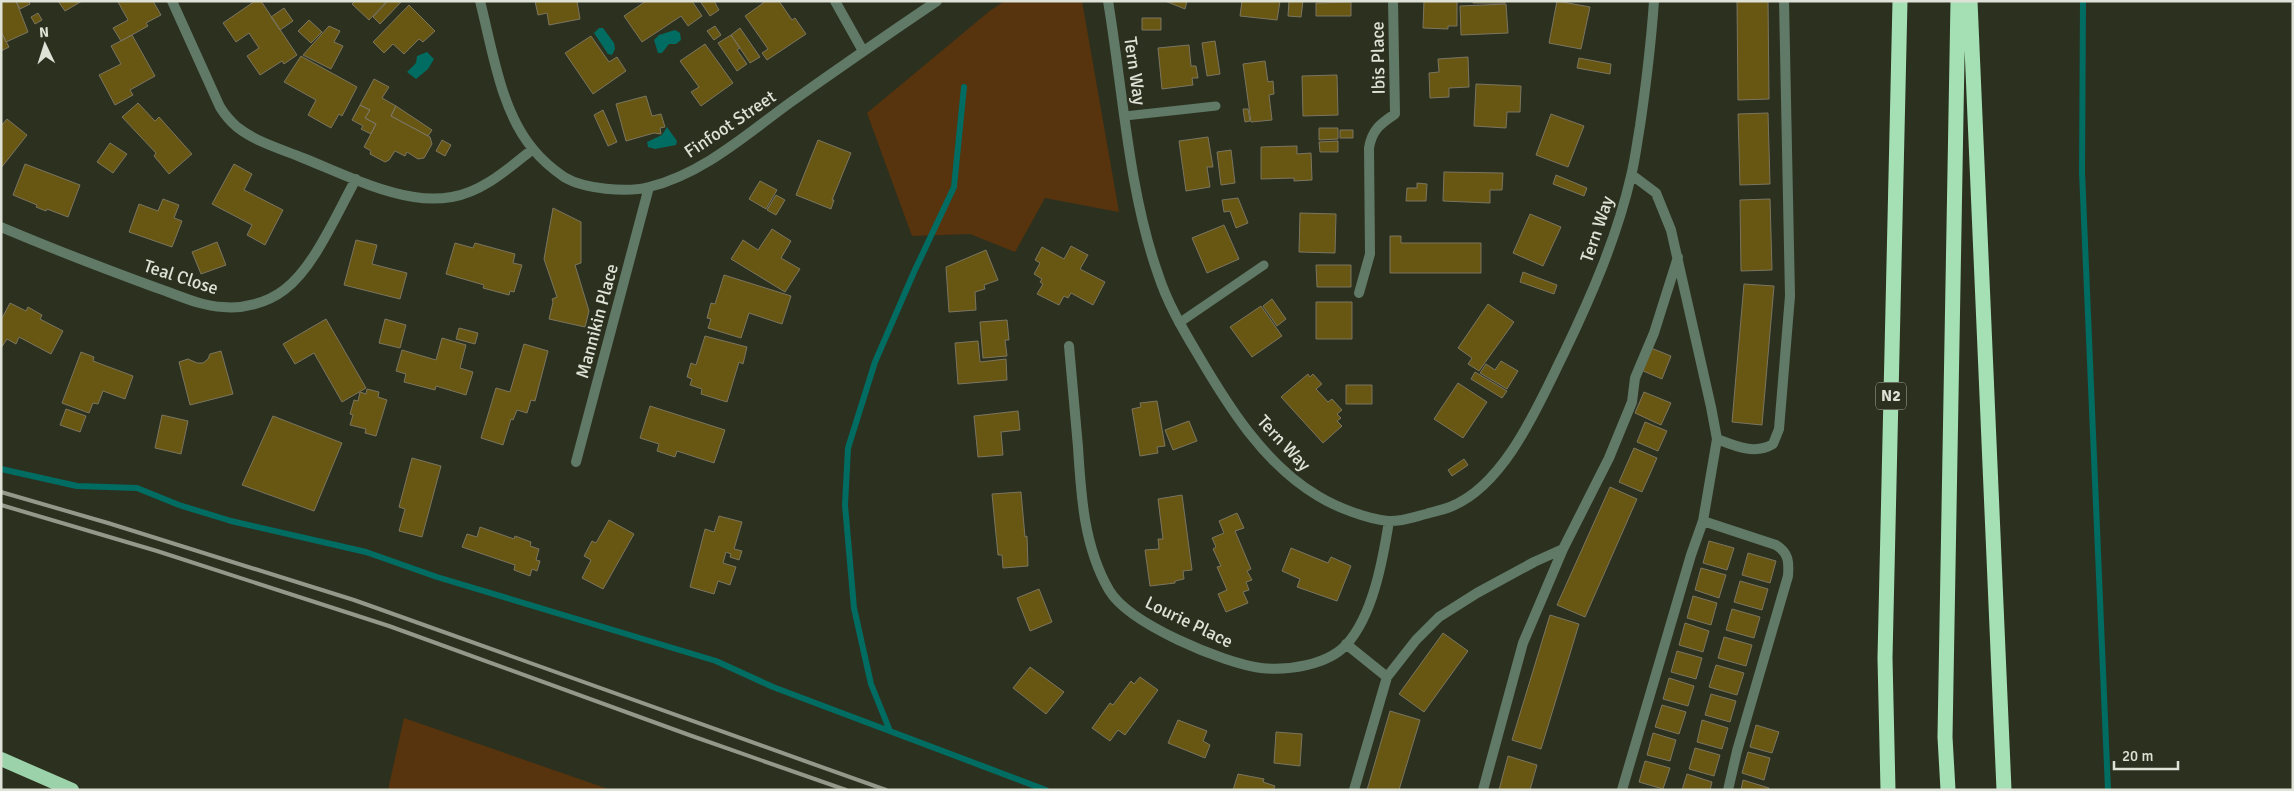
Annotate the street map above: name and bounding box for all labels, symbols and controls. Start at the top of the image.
north arrow [20,20,70,70]
street label: Ibis Place [1366,21,1390,95]
text: N [39,24,50,41]
street label: Tern Way [1119,35,1151,107]
street label: Finfoot Street [680,85,780,163]
street label: Tern Way [1575,192,1619,265]
street label: Teal Close [141,255,221,299]
street label: Mannikin Place [571,261,623,381]
road number: N2 [1876,382,1906,410]
street label: Tern Way [1253,410,1316,476]
street label: Lourie Place [1142,591,1236,653]
scale bar [2114,738,2178,770]
text: 20 m [2122,747,2153,765]

